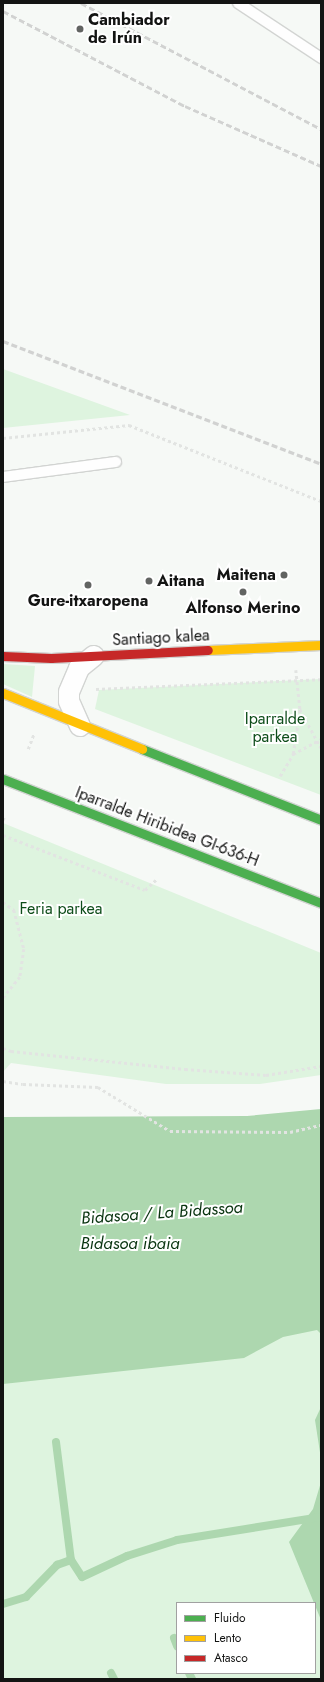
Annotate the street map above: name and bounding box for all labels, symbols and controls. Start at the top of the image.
place label: Cambiador de Irún [88,10,170,48]
marker: Cambiador de Irún [75,24,85,34]
place label: Maitena [217,565,276,585]
marker: Maitena [279,570,289,580]
place label: Aitana [157,571,205,591]
marker: Aitana [144,576,154,586]
marker: Gure-itxaropena [83,580,93,590]
marker: Alfonso Merino [238,587,248,597]
place label: Gure-itxaropena [28,591,148,611]
place label: Alfonso Merino [186,598,300,618]
street label: Santiago kalea [112,626,210,650]
park label: Iparralde parkea [245,709,305,747]
street label: Iparralde Hiribidea GI-636-H [72,783,262,871]
park label: Feria parkea [20,899,102,919]
water label: Bidasoa / La Bidassoa [80,1197,244,1229]
water label: Bidasoa ibaia [80,1234,180,1254]
legend [176,1602,316,1674]
text: Fluido [214,1609,246,1627]
text: Lento [214,1629,241,1647]
text: Atasco [214,1649,248,1667]

